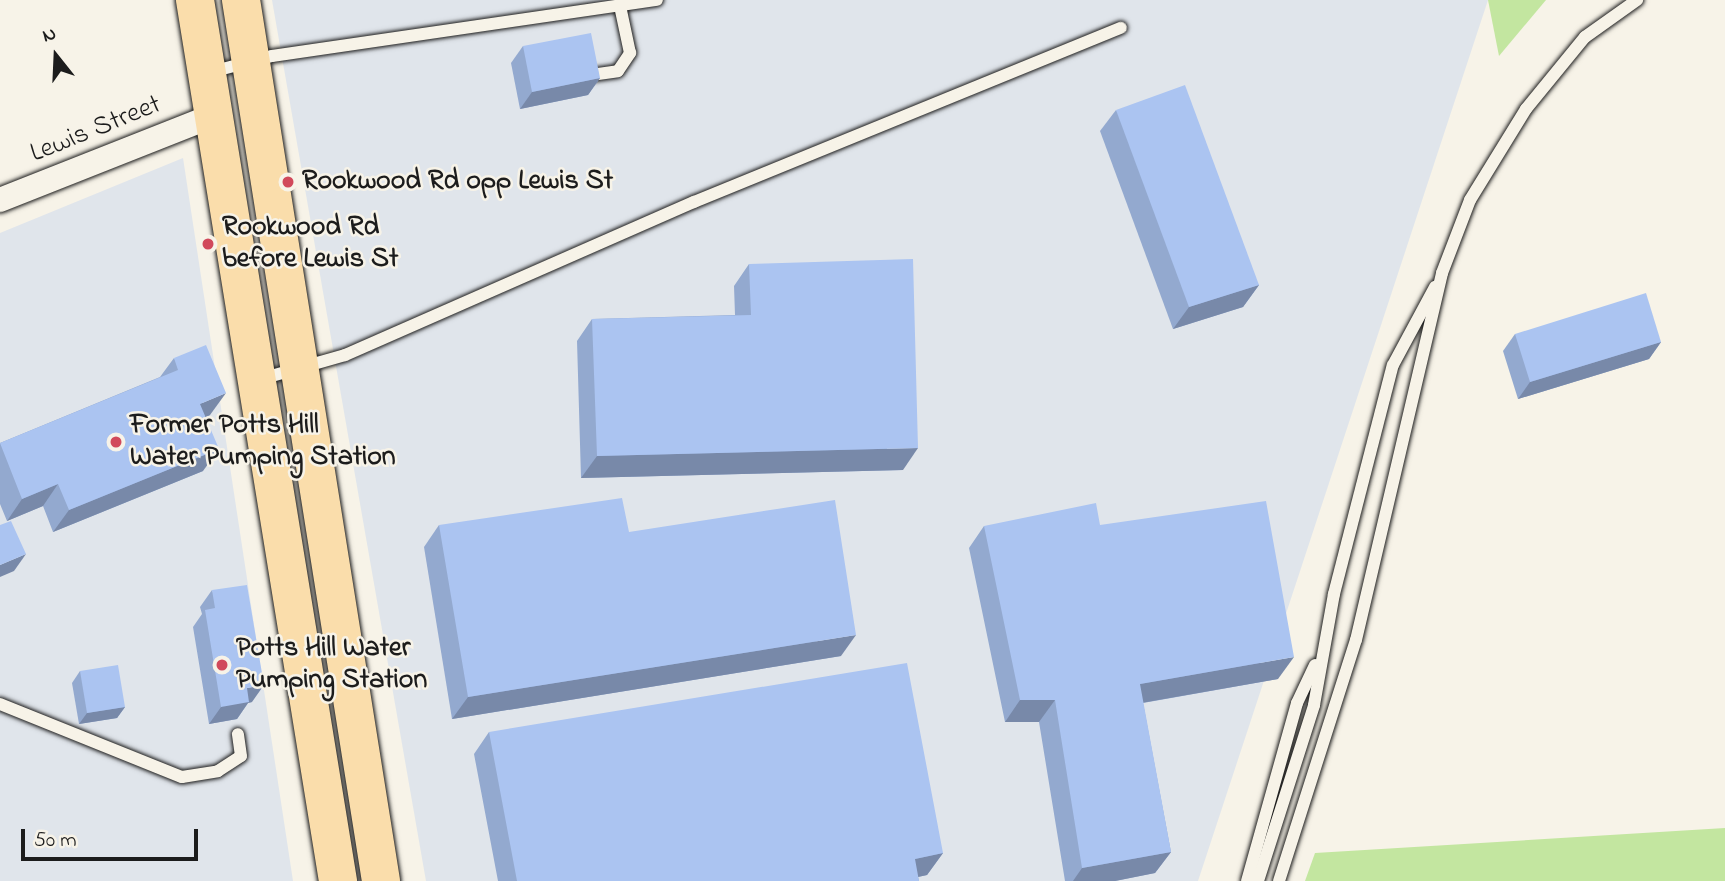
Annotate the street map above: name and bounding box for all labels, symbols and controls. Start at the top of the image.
north arrow [21,21,91,91]
text: N [39,21,60,50]
street label: Lewis Street [26,89,166,171]
place label: Rookwood Rd opp Lewis St [302,165,613,199]
marker: Rookwood Rd opp Lewis St [280,174,296,190]
place label: Rookwood Rd before Lewis St [222,211,398,277]
marker: Rookwood Rd before Lewis St [200,236,216,252]
place label: Former Potts Hill Water Pumping Station [130,409,396,475]
marker: Former Potts Hill Water Pumping Station [108,434,124,450]
place label: Potts Hill Water Pumping Station [236,632,427,698]
marker: Potts Hill Water Pumping Station [214,657,230,673]
scale bar [24,814,201,858]
text: 50 m [34,826,77,856]

